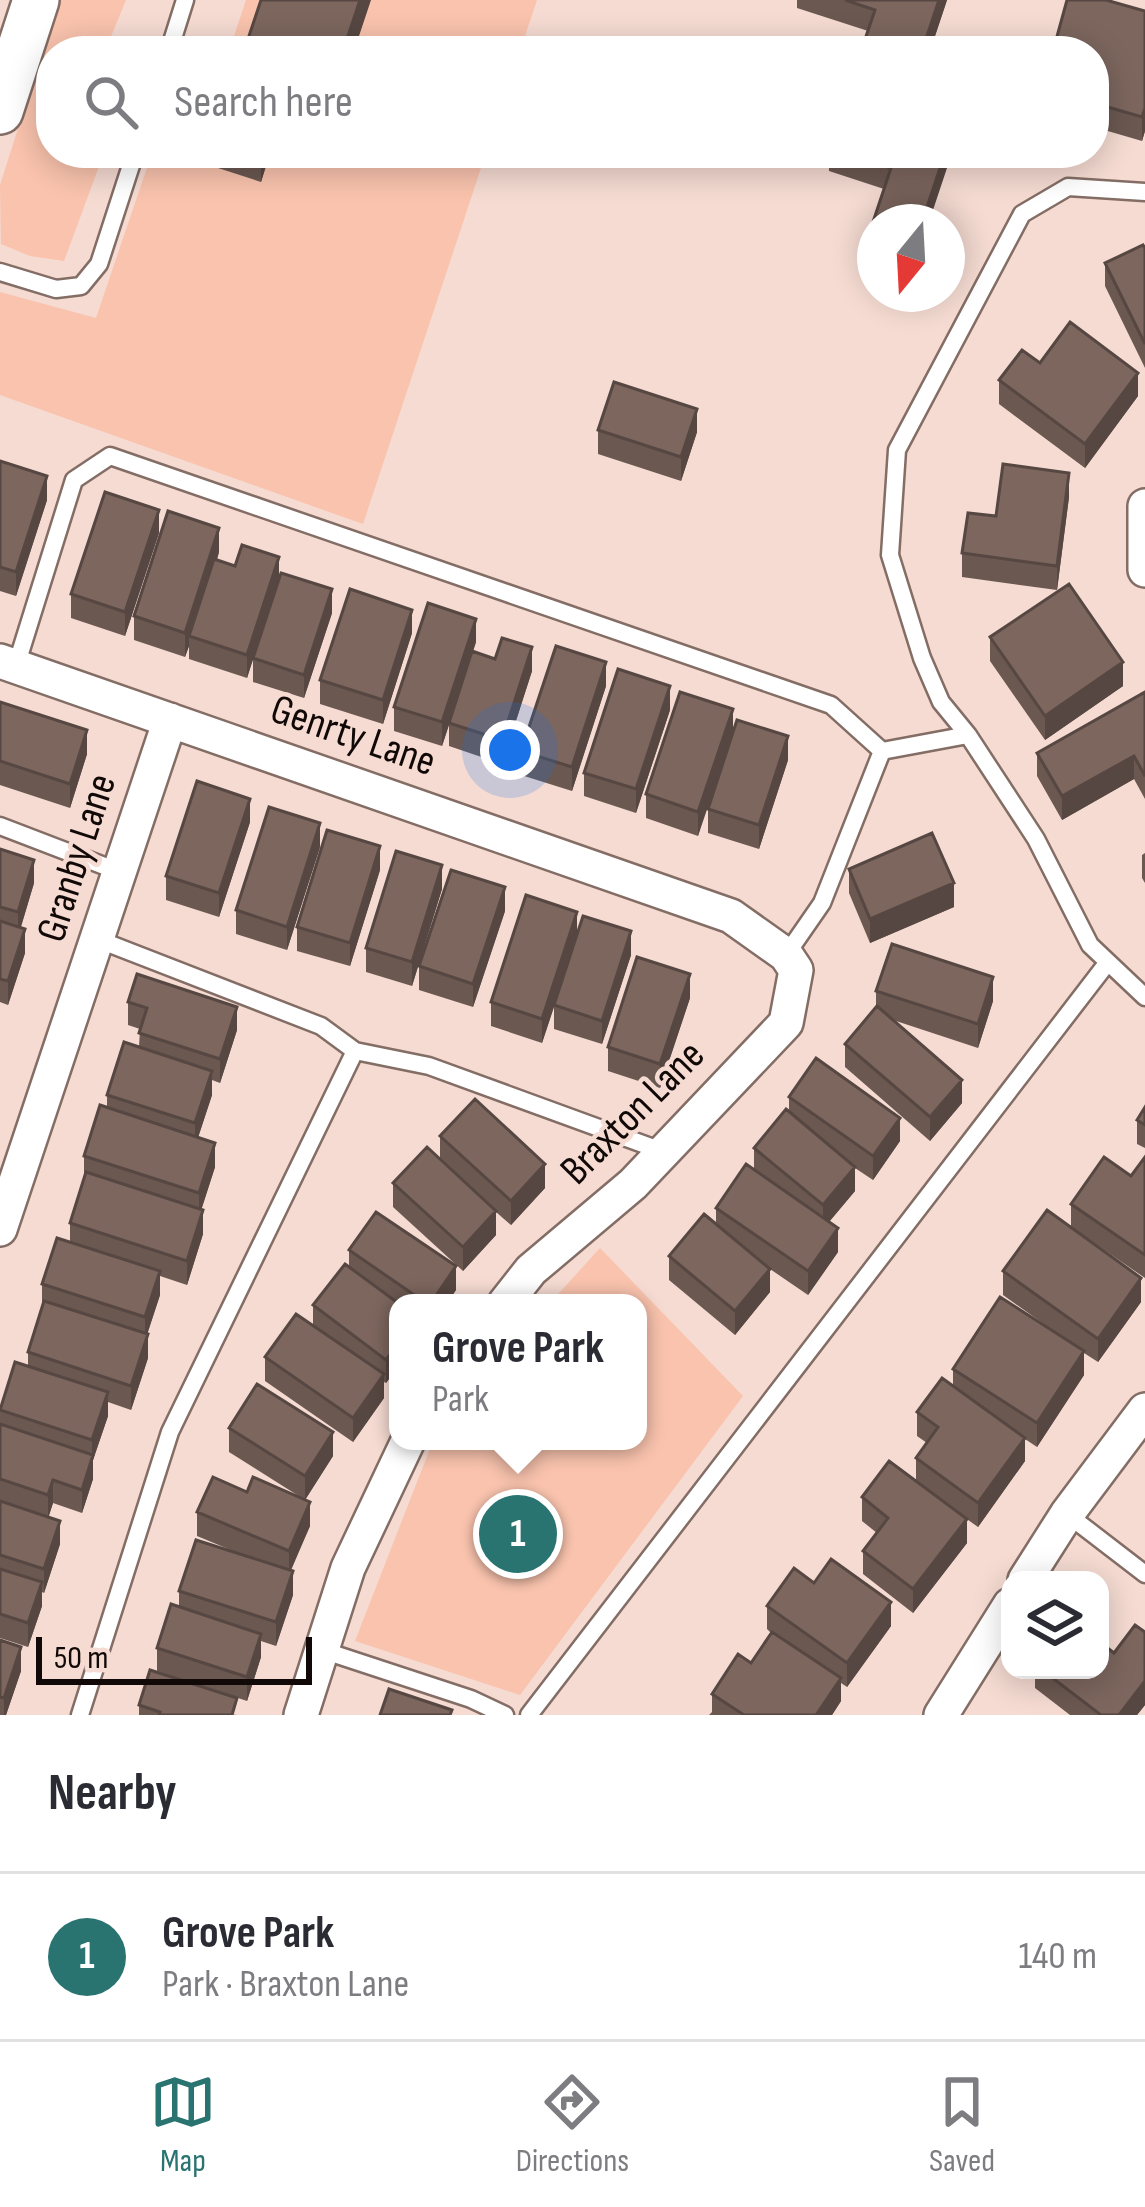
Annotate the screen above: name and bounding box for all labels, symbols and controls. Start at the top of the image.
search box [36,36,1109,168]
icon: search [78,69,144,135]
text: Search here [174,75,353,130]
north arrow [857,204,965,312]
street label: Genrty Lane [264,684,442,788]
your location [480,720,540,780]
street label: Granby Lane [26,768,128,948]
street label: Braxton Lane [550,1030,716,1196]
popup [389,1294,647,1450]
text: Grove Park [432,1321,604,1376]
text: Park [432,1376,489,1423]
pin: 1 [479,1489,557,1579]
map controls [1001,1571,1109,1679]
button: layers [1001,1571,1109,1679]
scale bar [36,1631,312,1684]
text: 50 m [54,1638,108,1678]
text: Nearby [48,1763,177,1824]
text: Grove Park [162,1906,334,1961]
text: 1 [79,1933,95,1980]
text: 140 m [1018,1933,1097,1980]
text: Park · Braxton Lane [162,1961,409,2008]
tab: Map [150,2069,216,2181]
tab: Directions [516,2069,629,2181]
tab: Saved [929,2069,995,2181]

